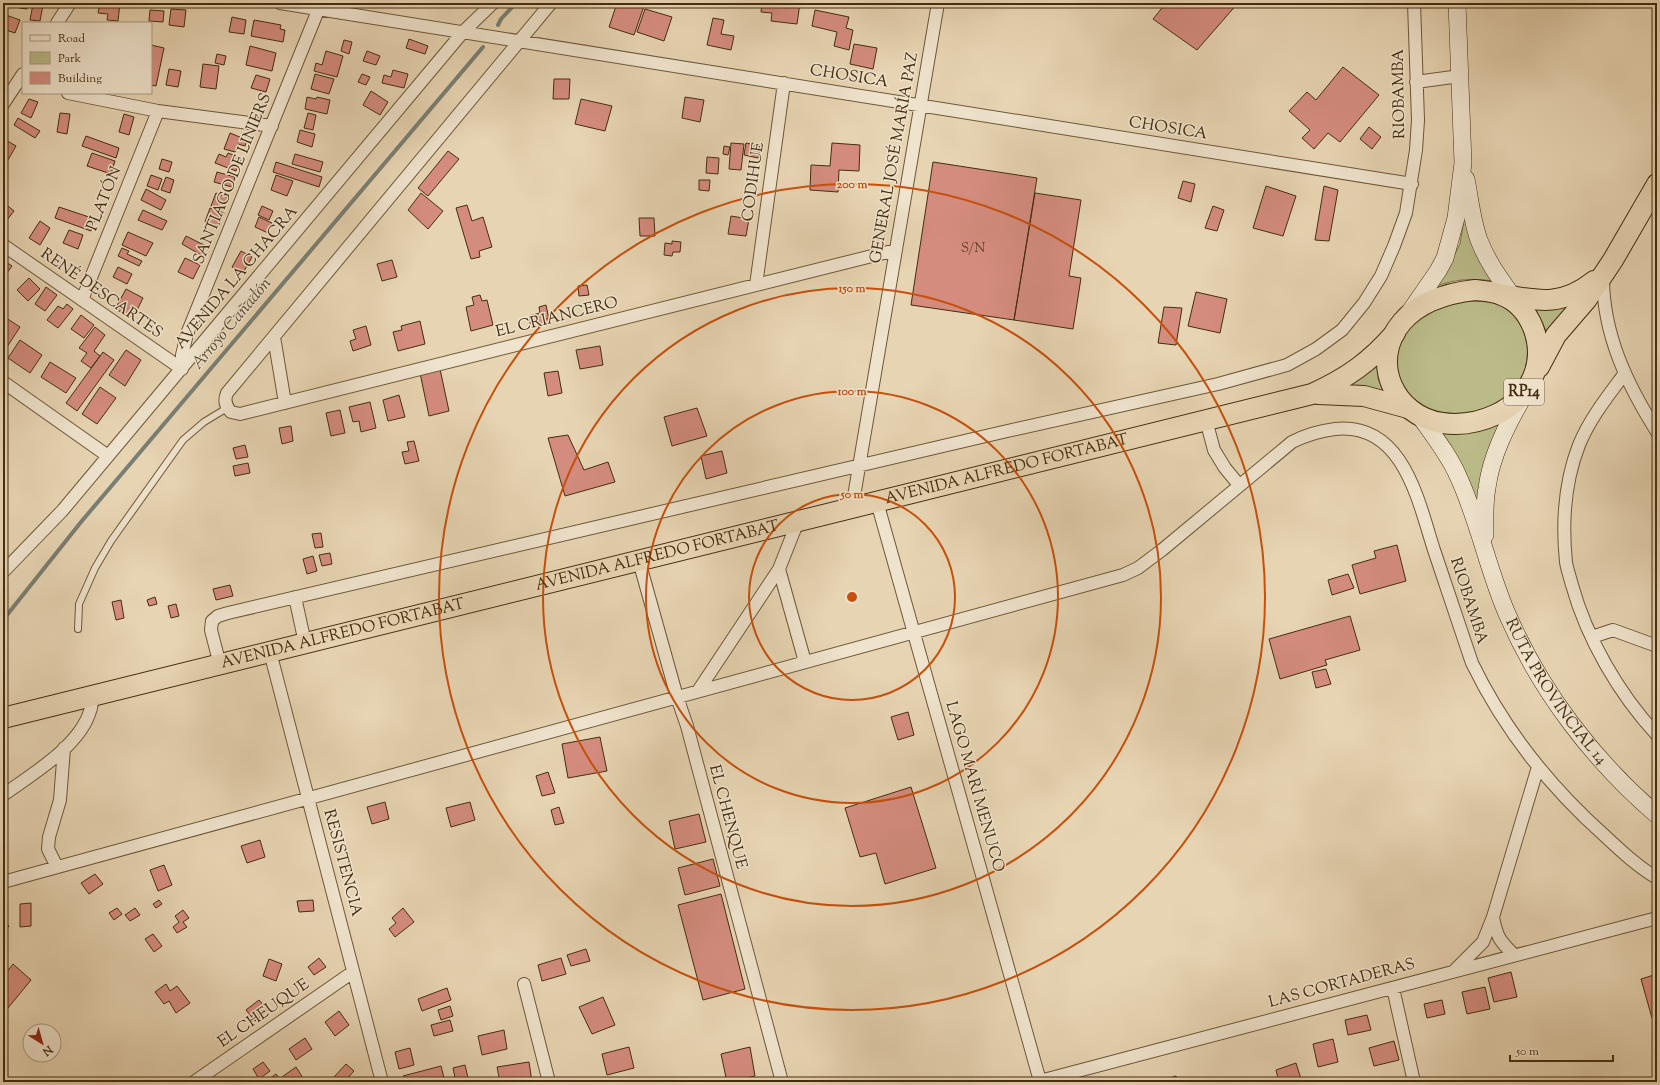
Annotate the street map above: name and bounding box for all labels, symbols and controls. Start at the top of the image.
legend [22,22,152,94]
text: Road [58,30,85,48]
street label: RIOBAMBA [1388,49,1412,139]
text: Park [58,50,81,68]
street label: GENERAL JOSÉ MARÍA PAZ [865,51,925,265]
street label: CHOSICA [808,59,890,95]
text: Building [58,70,102,88]
street label: SANTIAGO DE LINIERS [188,90,278,268]
street label: CHOSICA [1127,111,1209,147]
street label: CODIHUE [737,141,771,223]
street label: PLATÓN [81,163,128,235]
text: 200 m [837,176,867,194]
street label: AVENIDA LA CHACRA [170,201,304,355]
house number: S/N [961,239,985,259]
street label: RENÉ DESCARTES [35,243,167,345]
water label: Arroyo Cañadón [186,273,278,375]
text: 150 m [837,280,866,298]
street label: EL CRIANCERO [493,292,621,344]
road number: RP14 [1504,379,1544,405]
text: 100 m [836,383,867,401]
street label: AVENIDA ALFREDO FORTABAT [883,428,1131,511]
text: 50 m [840,486,864,504]
street label: AVENIDA ALFREDO FORTABAT [533,515,781,597]
street label: RIOBAMBA [1443,555,1493,647]
centre of rings [845,590,859,604]
street label: AVENIDA ALFREDO FORTABAT [219,593,467,675]
street label: RUTA PROVINCIAL 14 [1499,615,1612,770]
street label: LAGO MARÍ MENUCO [939,699,1009,875]
street label: EL CHENQUE [702,762,752,872]
street label: RESISTENCIA [317,807,367,919]
street label: LAS CORTADERAS [1266,953,1418,1015]
street label: EL CHEUQUE [214,974,315,1054]
north arrow [22,1023,62,1063]
scale bar [1510,1037,1613,1063]
text: N [39,1041,57,1059]
text: 50 m [1515,1043,1539,1061]

